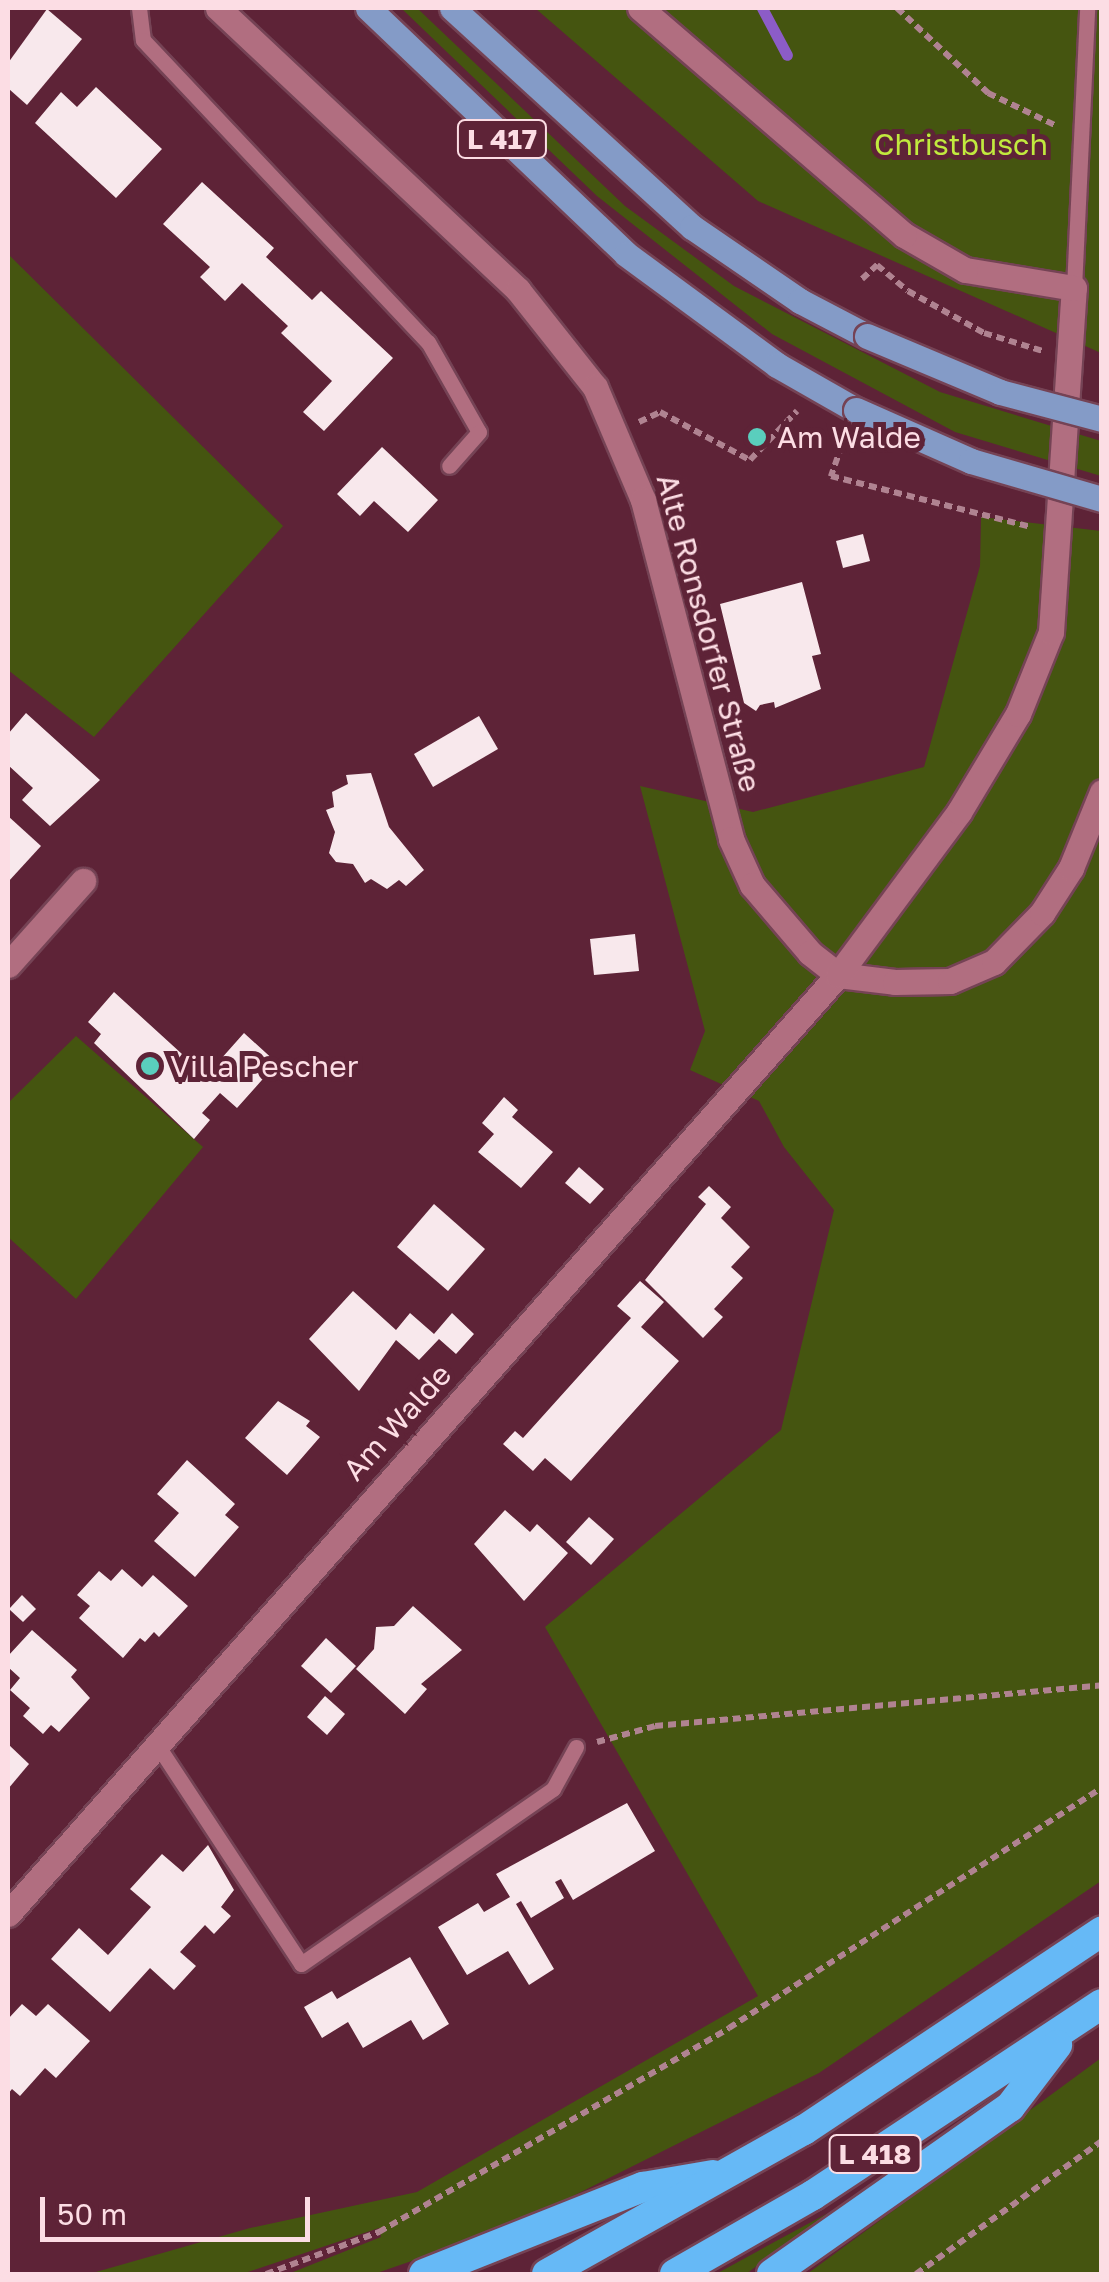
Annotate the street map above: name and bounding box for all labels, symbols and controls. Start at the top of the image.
road number: L 417 [454,116,550,162]
park label: Christbusch [874,126,1048,162]
place label: Am Walde [777,419,921,455]
marker: Am Walde [746,426,768,448]
street label: Alte Ronsdorfer Straße [649,470,769,796]
place label: Villa Pescher [170,1048,358,1084]
marker: Villa Pescher [139,1055,161,1077]
street label: Am Walde [335,1357,459,1487]
road number: L 418 [828,2131,922,2177]
scale bar [45,2177,315,2239]
text: 50 m [57,2196,127,2232]

